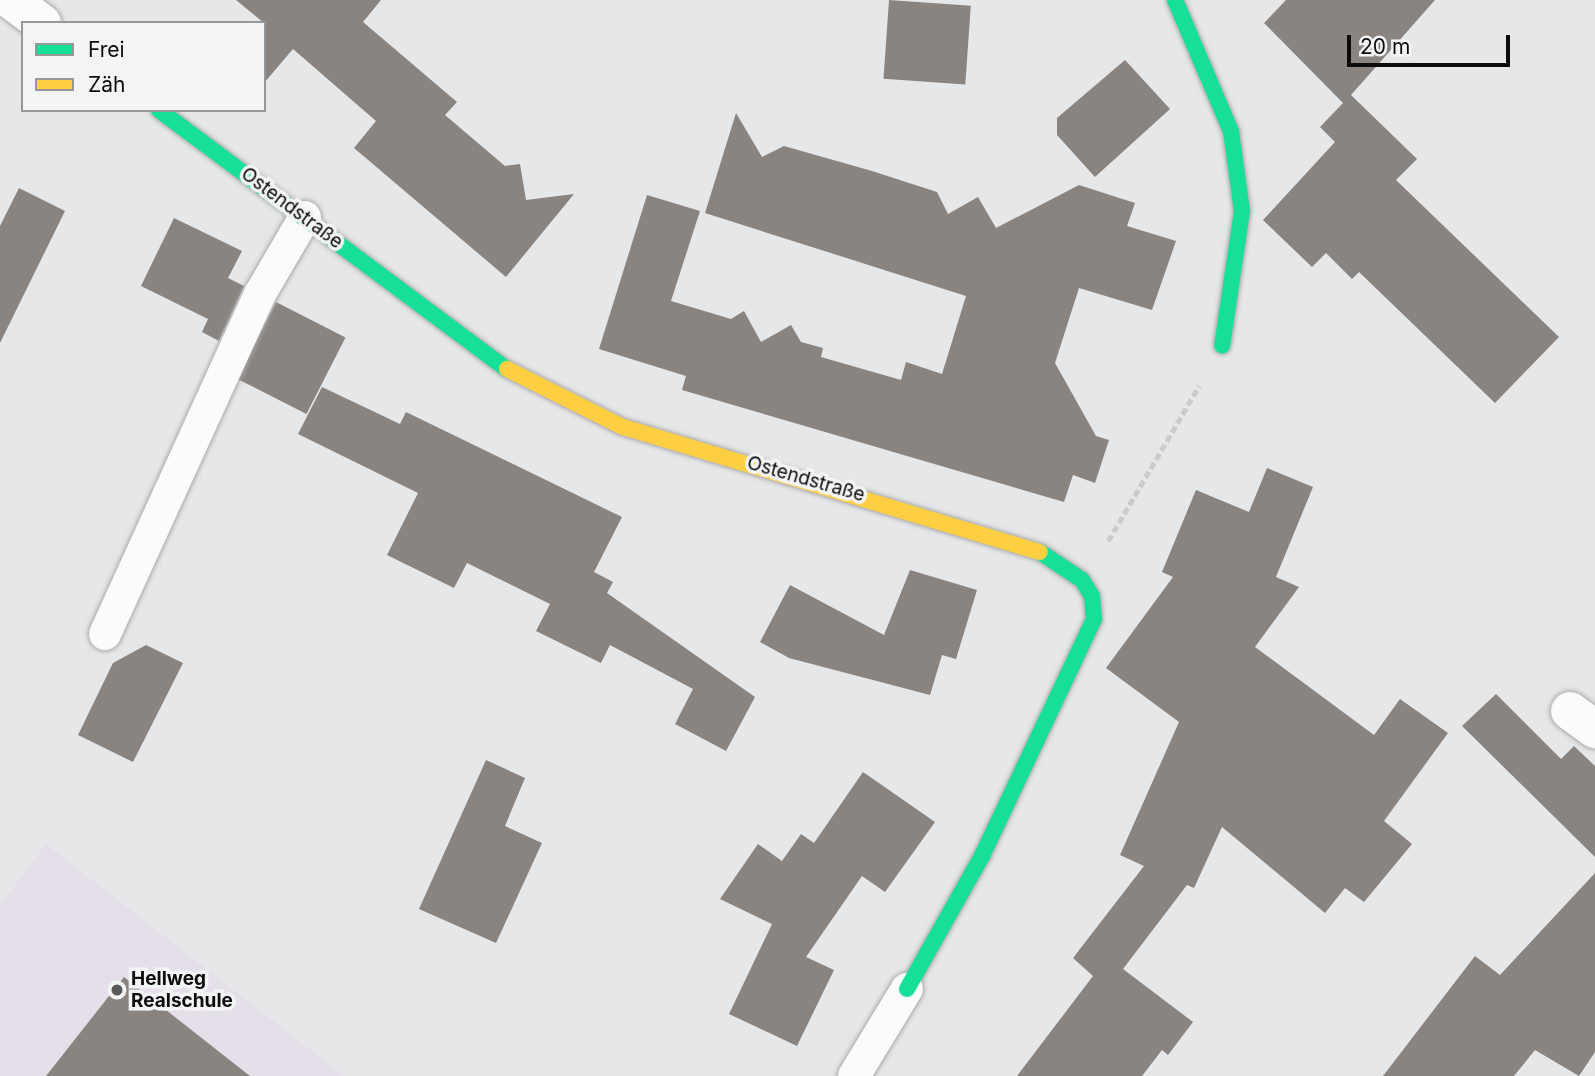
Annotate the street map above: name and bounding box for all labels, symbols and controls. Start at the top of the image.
legend [21,21,266,112]
scale bar [1350,21,1513,65]
text: 20 m [1360,34,1410,59]
text: Frei [88,37,125,62]
text: Zäh [88,72,125,97]
street label: Ostendstraße [237,162,347,254]
street label: Ostendstraße [745,451,867,507]
place label: Hellweg Realschule [131,968,233,1012]
marker: Hellweg Realschule [109,982,125,998]

